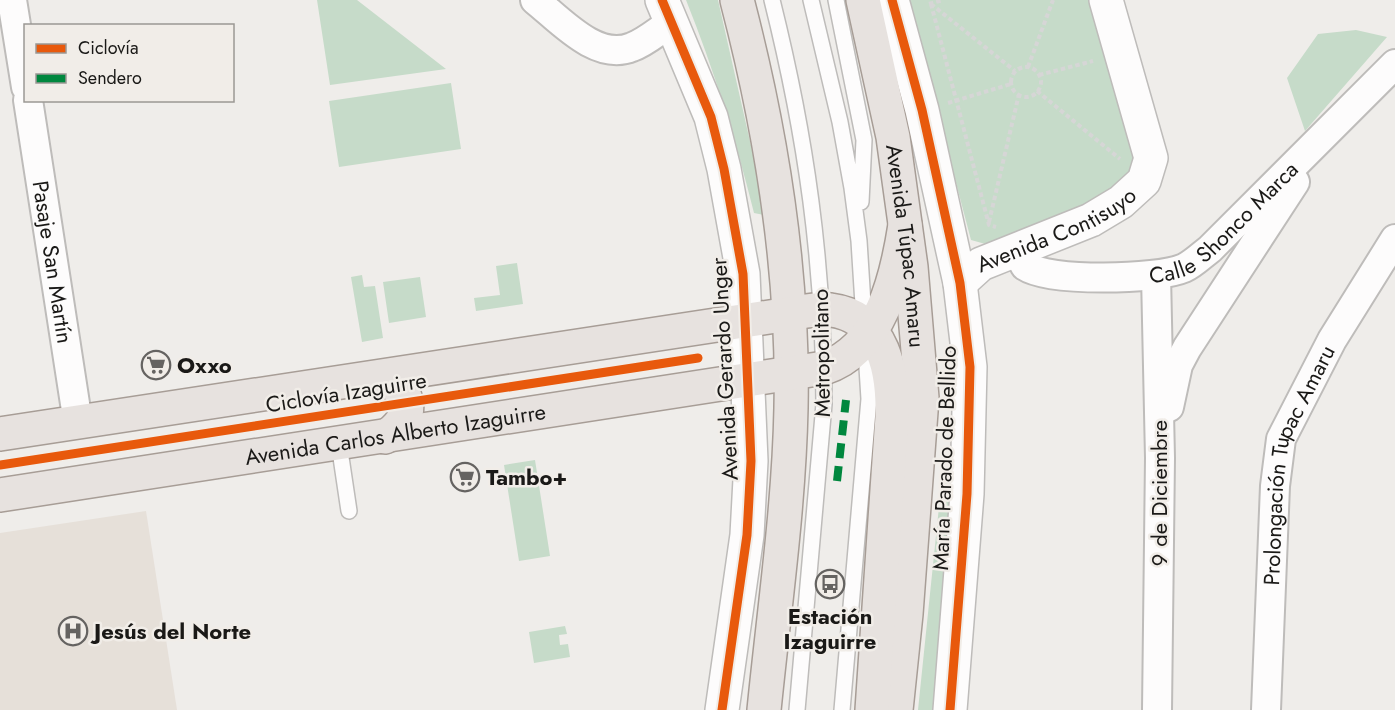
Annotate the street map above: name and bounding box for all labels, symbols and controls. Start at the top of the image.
legend [24,24,234,102]
text: Ciclovía [78,35,139,61]
text: Sendero [78,65,142,91]
street label: Avenida Túpac Amaru [878,142,934,349]
street label: Calle Shonco Marca [1147,154,1305,291]
street label: Pasaje San Martín [25,178,81,346]
street label: Avenida Contisuyo [972,180,1143,280]
street label: Avenida Gerardo Unger [702,256,746,481]
street label: Metropolitano [804,289,838,417]
street label: Prolongación Tupac Amaru [1255,339,1343,586]
street label: María Parado de Bellido [924,345,964,571]
supermarket icon: Oxxo [140,349,172,381]
place label: Oxxo [177,349,232,381]
street label: Ciclovía Izaguirre [263,363,429,421]
street label: Avenida Carlos Alberto Izaguirre [243,395,548,473]
street label: 9 de Diciembre [1143,420,1175,566]
supermarket icon: Tambo+ [449,461,481,493]
place label: Tambo+ [486,461,567,493]
bus stop icon: Estación Izaguirre [814,568,846,600]
place label: Estación Izaguirre [784,600,876,657]
hospital icon: Jesús del Norte [57,615,89,647]
place label: Jesús del Norte [90,615,251,647]

